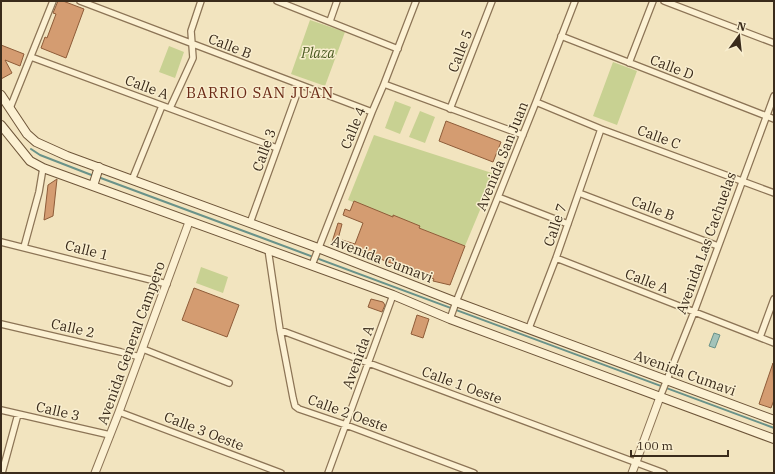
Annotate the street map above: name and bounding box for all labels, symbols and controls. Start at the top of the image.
north arrow [719,16,759,56]
text: N [736,18,748,34]
street label: Calle 5 [444,27,476,75]
street label: Calle B [206,30,254,62]
park label: Plaza [300,44,335,62]
street label: Calle D [647,50,697,84]
street label: Calle A [123,71,172,103]
district label: BARRIO SAN JUAN [186,83,334,102]
street label: Avenida San Juan [472,99,532,213]
street label: Calle 4 [336,104,370,152]
street label: Calle C [635,121,683,153]
street label: Calle 3 [248,126,280,174]
street label: Avenida Las Cachuelas [672,169,740,317]
street label: Calle B [629,192,677,224]
street label: Calle 7 [539,201,571,249]
street label: Avenida Cumavi [329,231,435,287]
street label: Calle 1 [63,236,111,264]
street label: Avenida General Campero [93,259,169,427]
street label: Calle A [623,264,672,298]
street label: Calle 2 [49,314,97,342]
street label: Avenida A [338,322,378,391]
street label: Avenida Cumavi [632,346,738,400]
street label: Calle 1 Oeste [419,362,505,408]
street label: Calle 2 Oeste [305,390,391,436]
street label: Calle 3 [34,397,82,425]
street label: Calle 3 Oeste [162,408,246,454]
scale bar [631,432,728,458]
text: 100 m [637,438,673,453]

